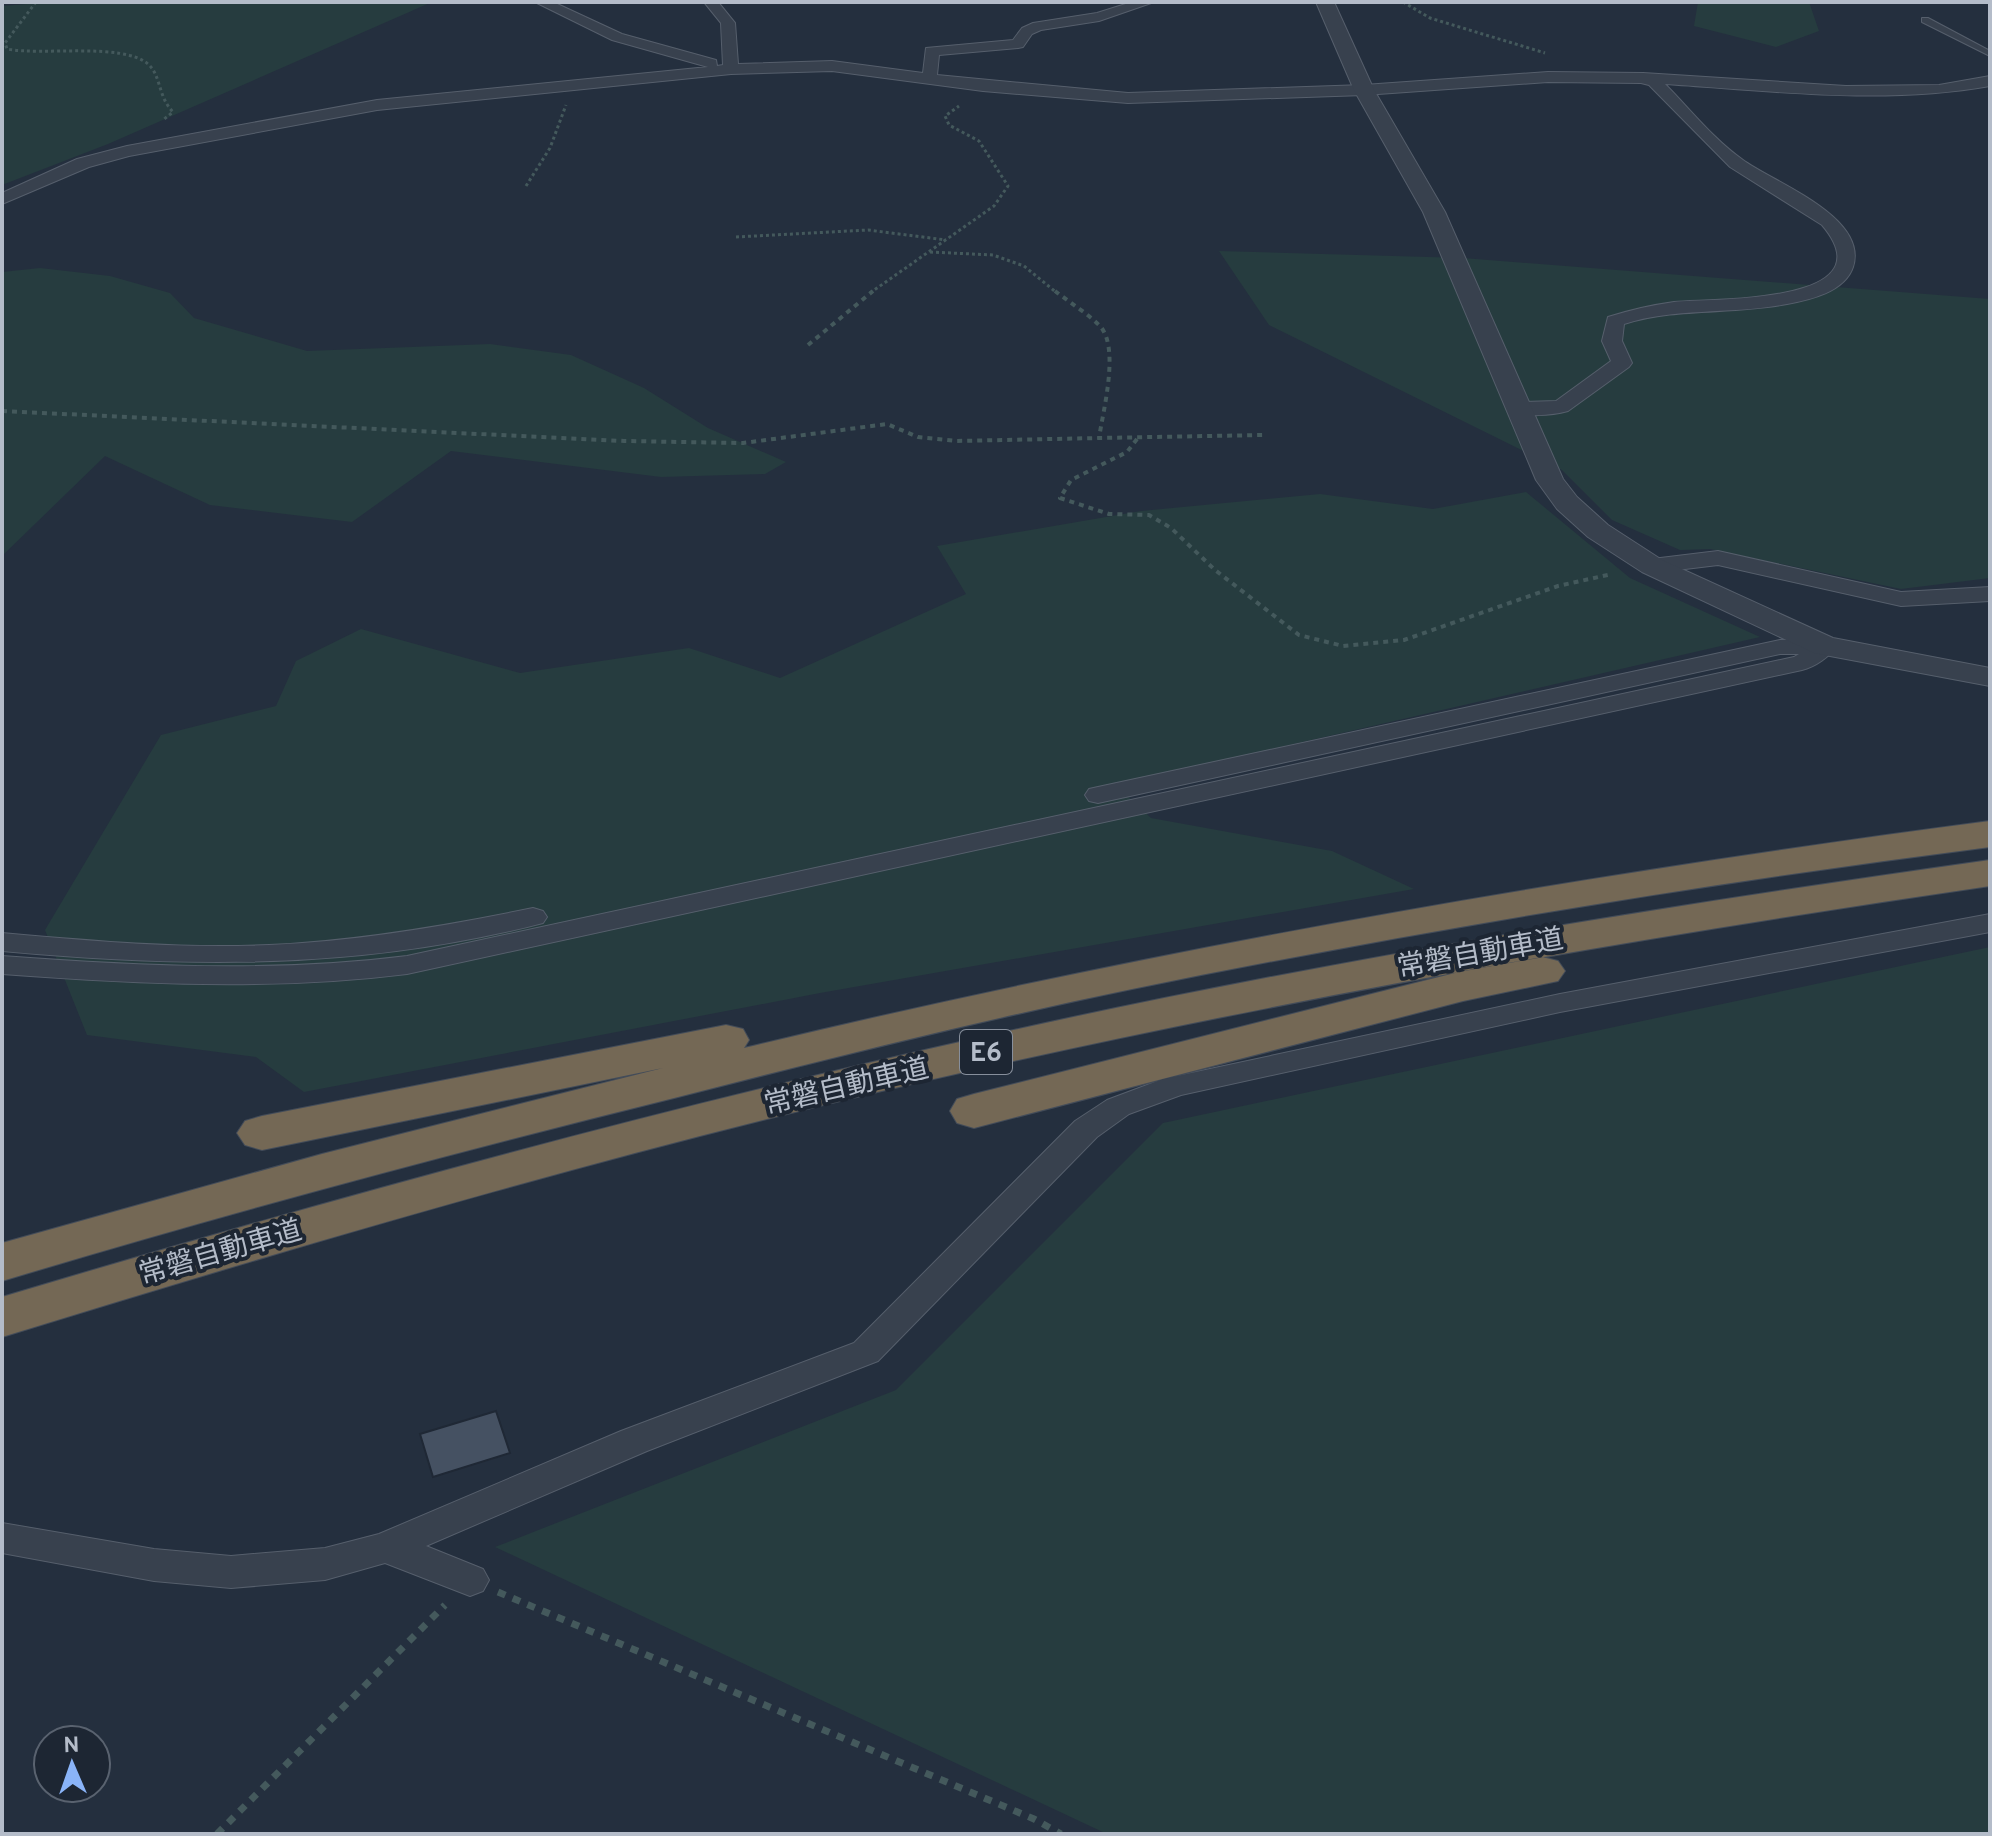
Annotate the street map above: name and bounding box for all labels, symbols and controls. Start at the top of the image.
street label: 常磐自動車道 [1395,923,1566,987]
road number: E6 [960,1030,1012,1074]
street label: 常磐自動車道 [761,1051,933,1124]
street label: 常磐自動車道 [135,1213,307,1294]
north arrow [32,1724,112,1804]
text: N [63,1733,80,1760]

